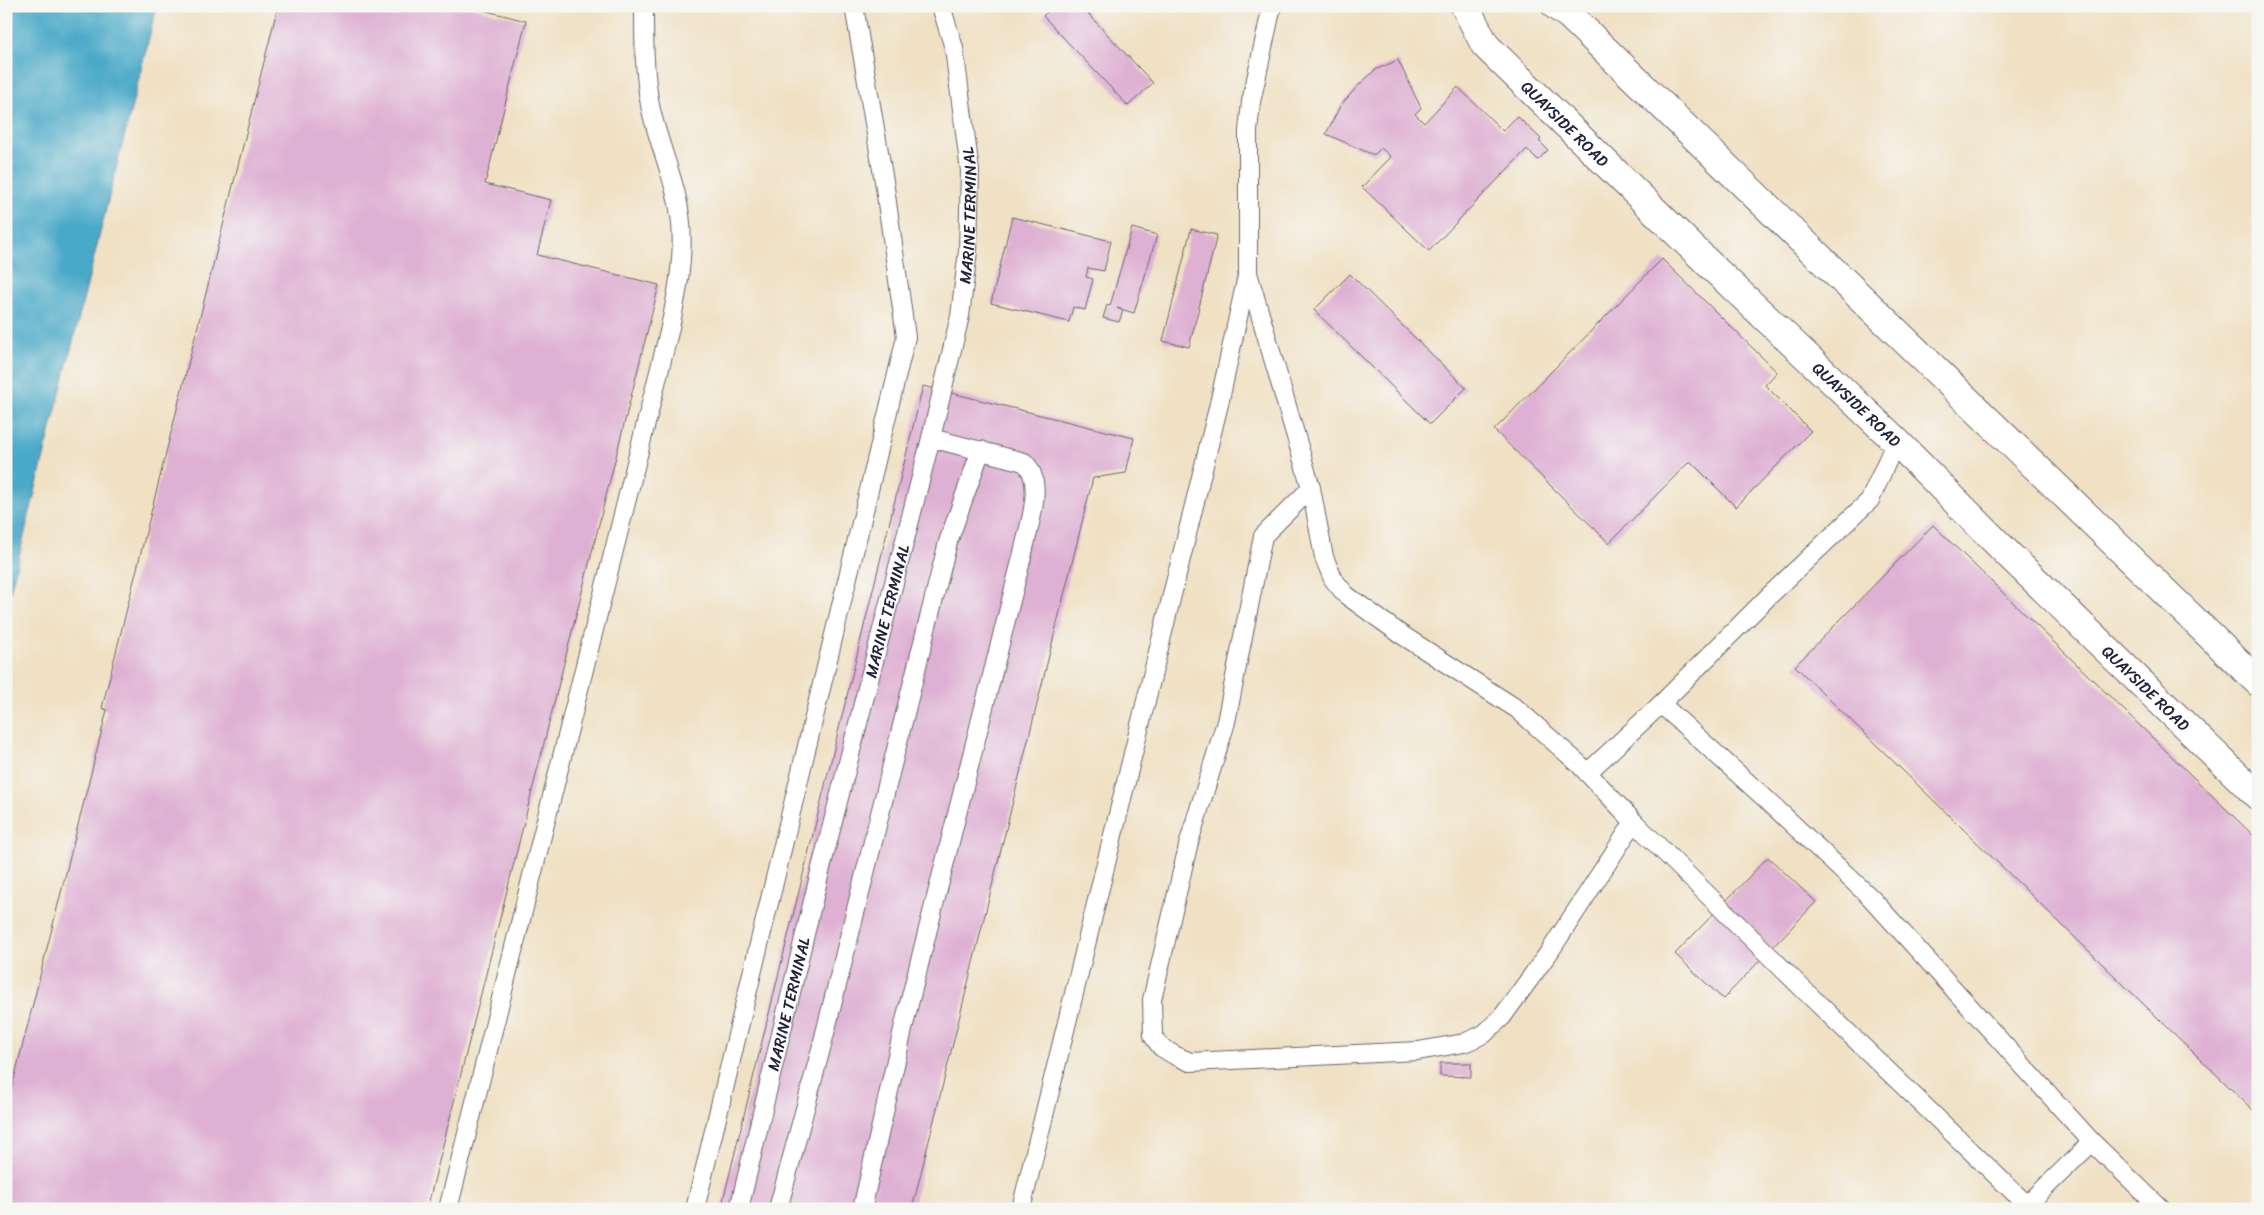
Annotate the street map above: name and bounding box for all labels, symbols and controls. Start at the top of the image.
street label: QUAYSIDE ROAD [1514,73,1617,174]
street label: MARINE TERMINAL [950,145,985,285]
street label: QUAYSIDE ROAD [1806,354,1909,454]
street label: MARINE TERMINAL [856,541,918,681]
street label: QUAYSIDE ROAD [2095,638,2198,738]
street label: MARINE TERMINAL [758,933,818,1074]

